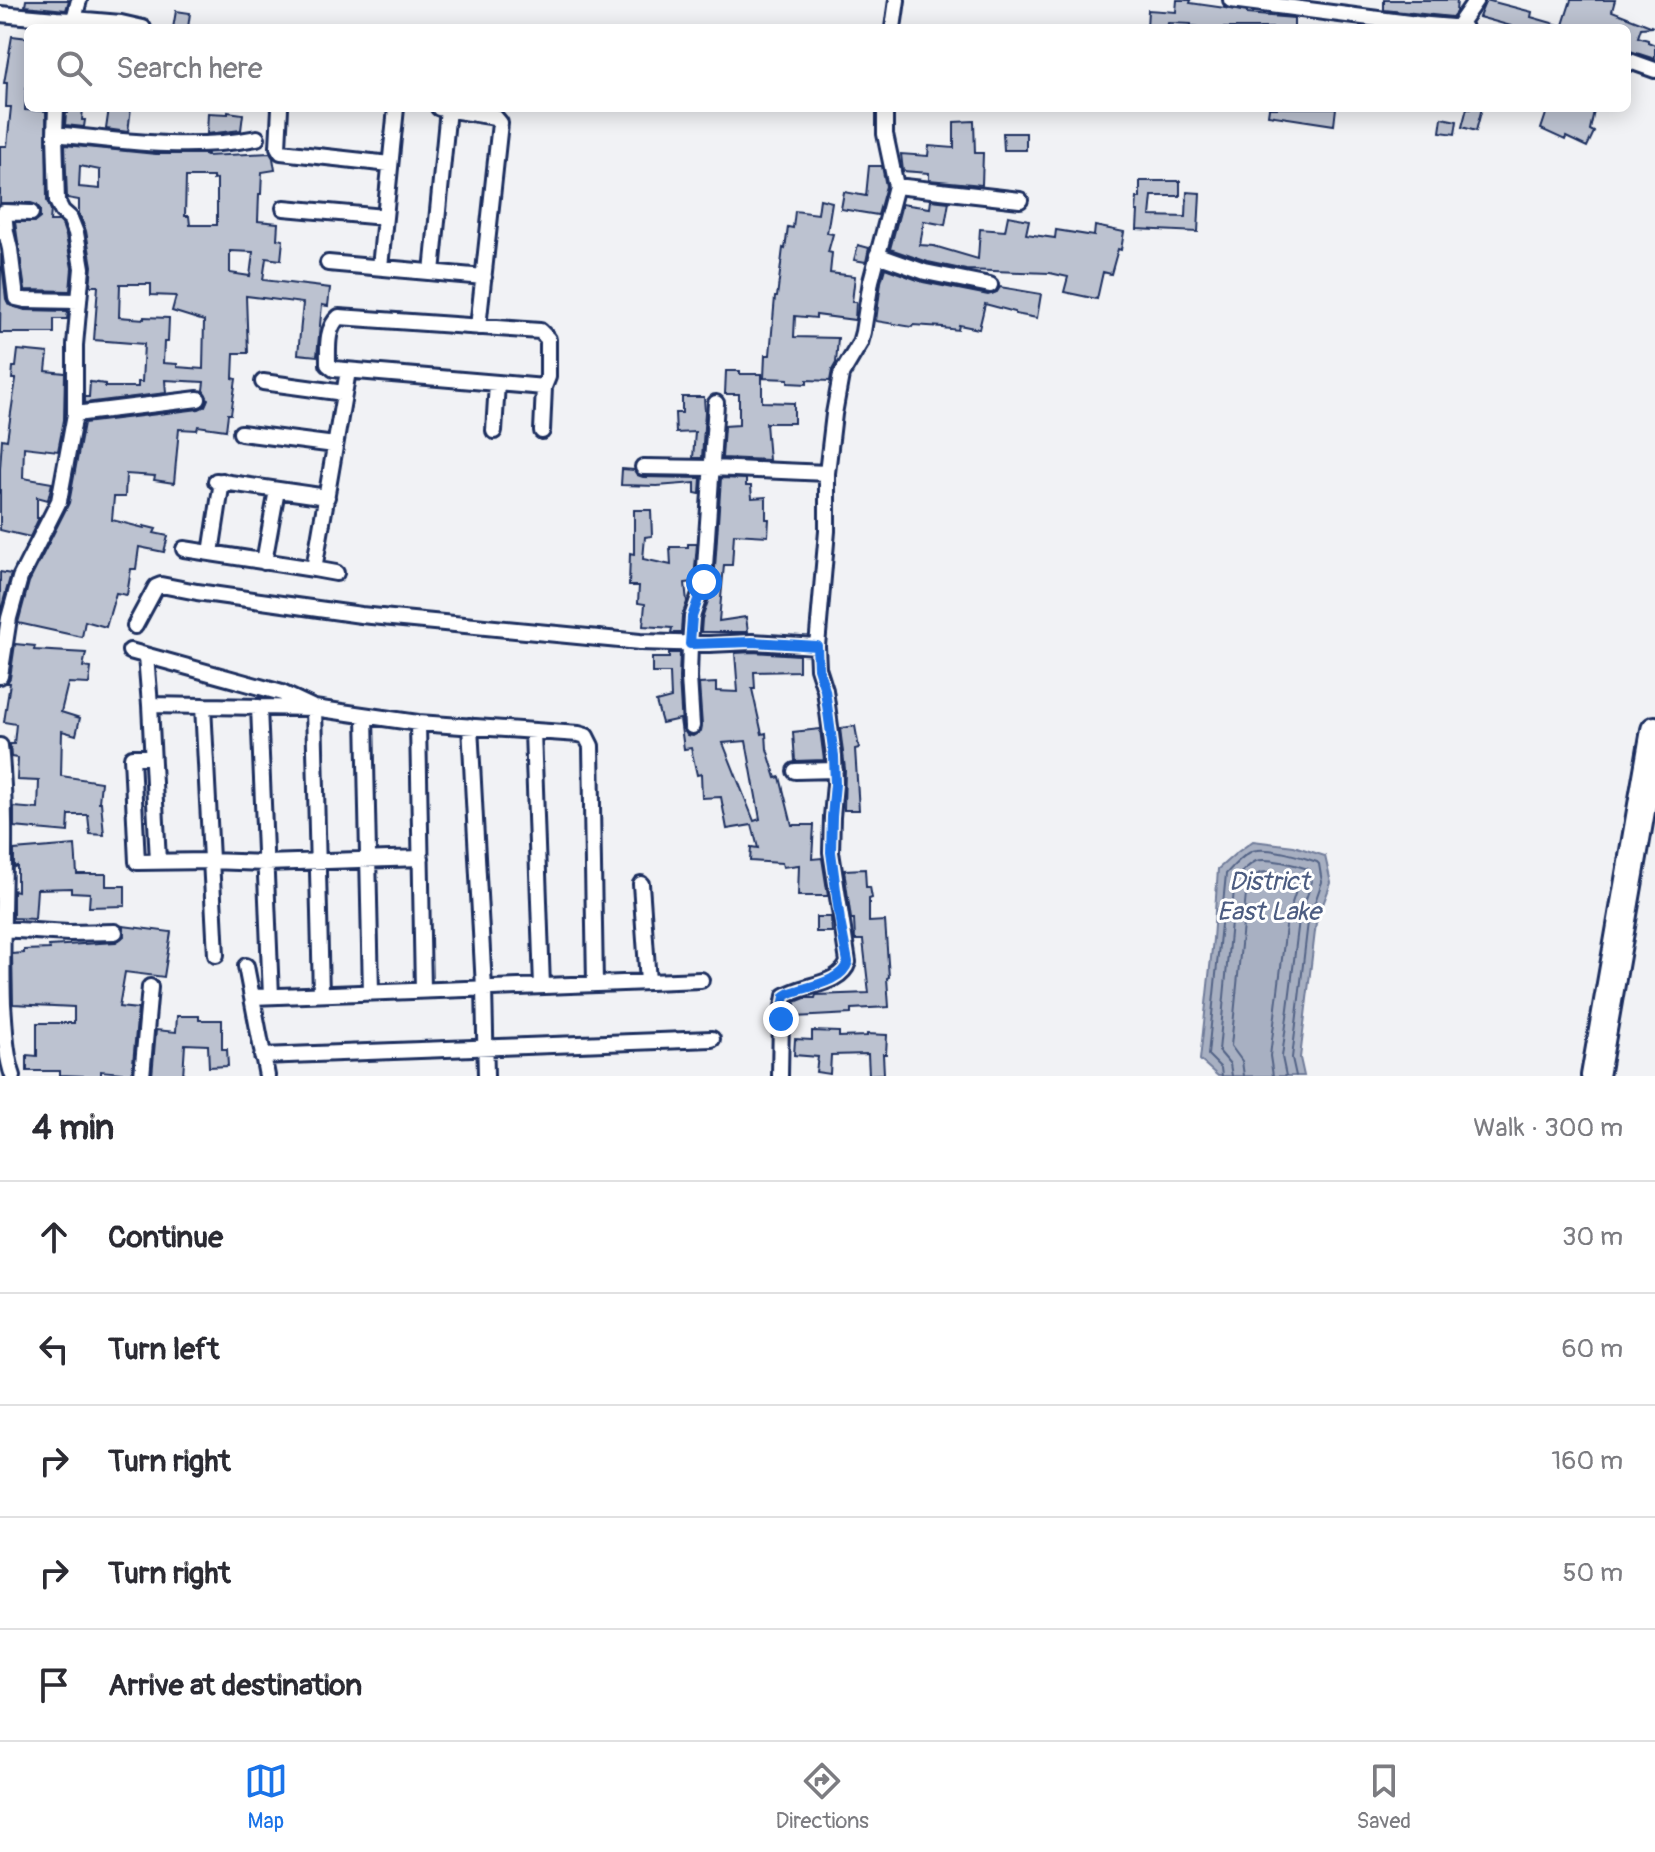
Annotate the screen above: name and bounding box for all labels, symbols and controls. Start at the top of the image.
search box [24,24,1631,112]
icon: search [52,46,96,90]
text: Search here [116,50,263,87]
route start [686,564,722,600]
water label: District East Lake [1217,866,1323,928]
route end [763,1001,799,1037]
text: 4 min [32,1107,114,1150]
text: Walk · 300 m [1473,1112,1623,1144]
icon: ahead [32,1215,76,1259]
text: Continue [108,1219,223,1256]
text: 30 m [1562,1221,1623,1253]
icon: left [32,1327,76,1371]
text: Turn left [108,1331,219,1368]
text: 60 m [1561,1333,1623,1365]
icon: right [32,1439,76,1483]
text: Turn right [108,1443,231,1480]
text: 160 m [1551,1445,1623,1477]
icon: right [32,1551,76,1595]
text: Turn right [108,1555,231,1592]
text: 50 m [1562,1557,1623,1589]
icon: arrive [32,1663,76,1707]
text: Arrive at destination [108,1667,362,1704]
tab: Map [244,1759,288,1835]
tab: Directions [776,1759,869,1835]
tab: Saved [1357,1759,1411,1835]

